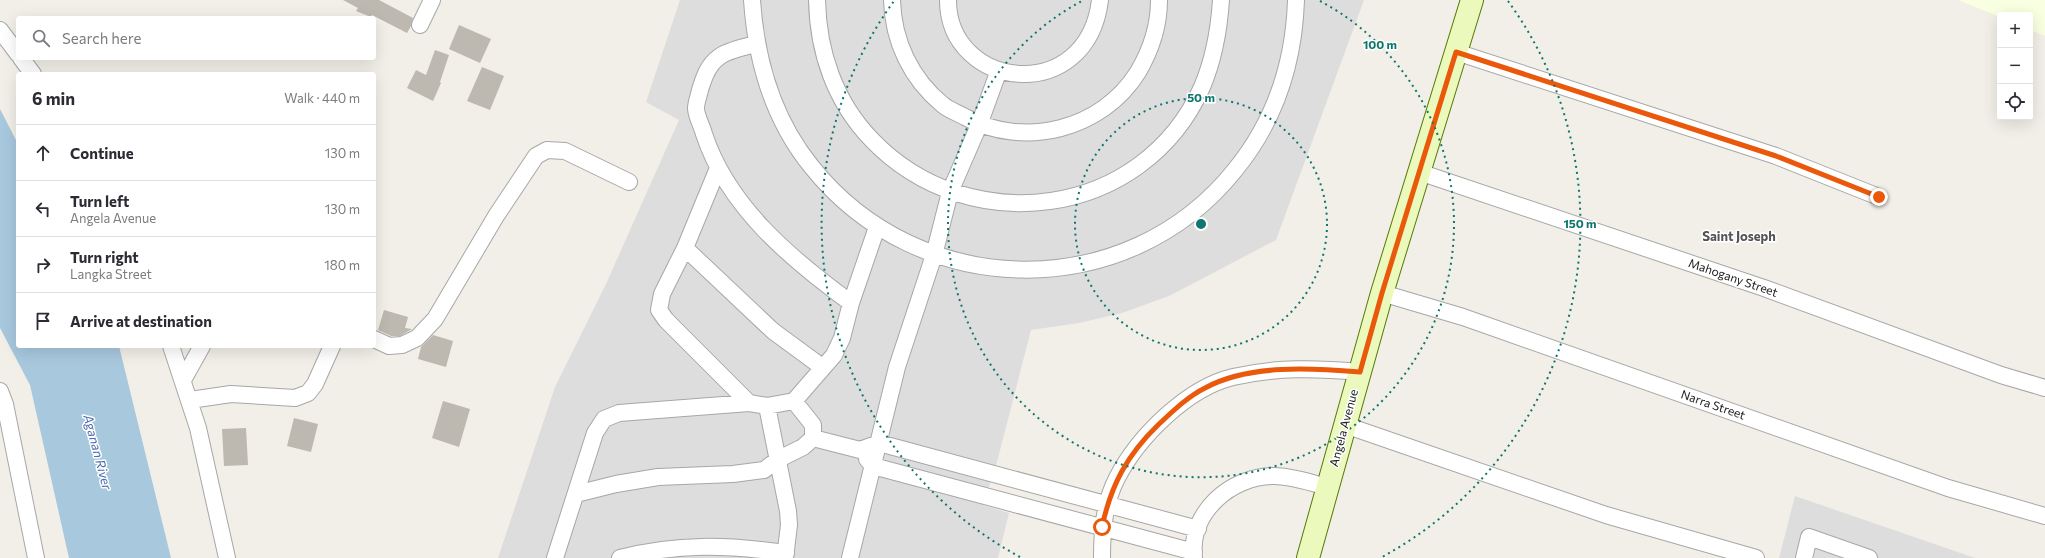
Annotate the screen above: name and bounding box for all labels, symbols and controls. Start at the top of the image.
map controls [1997,12,2033,120]
button: + [1997,12,2033,48]
search box [16,16,376,60]
icon: search [30,27,52,49]
text: Search here [62,29,141,47]
text: 100 m [1363,37,1397,51]
button: − [1997,48,2033,84]
button: locate [1997,84,2033,120]
text: 6 min [32,88,75,109]
text: Walk · 440 m [284,90,360,106]
text: 50 m [1187,90,1215,104]
icon: ahead [32,142,54,164]
text: Continue [70,144,134,162]
text: 130 m [325,145,360,161]
route end [1870,188,1888,206]
text: Turn left [70,192,129,210]
icon: left [32,198,54,220]
text: 130 m [325,201,360,217]
text: Angela Avenue [70,210,156,226]
text: 150 m [1563,216,1597,230]
centre of rings [1194,217,1208,231]
district label: Saint Joseph [1702,228,1776,244]
text: Turn right [70,248,139,266]
icon: right [32,254,54,276]
street label: Mahogany Street [1687,255,1780,299]
text: 180 m [324,257,360,273]
text: Langka Street [70,266,152,282]
icon: arrive [32,310,54,332]
text: Arrive at destination [70,312,212,330]
street label: Narra Street [1679,386,1747,422]
street label: Angela Avenue [1326,388,1360,468]
water label: Aganan River [80,412,116,492]
route start [1093,518,1111,536]

